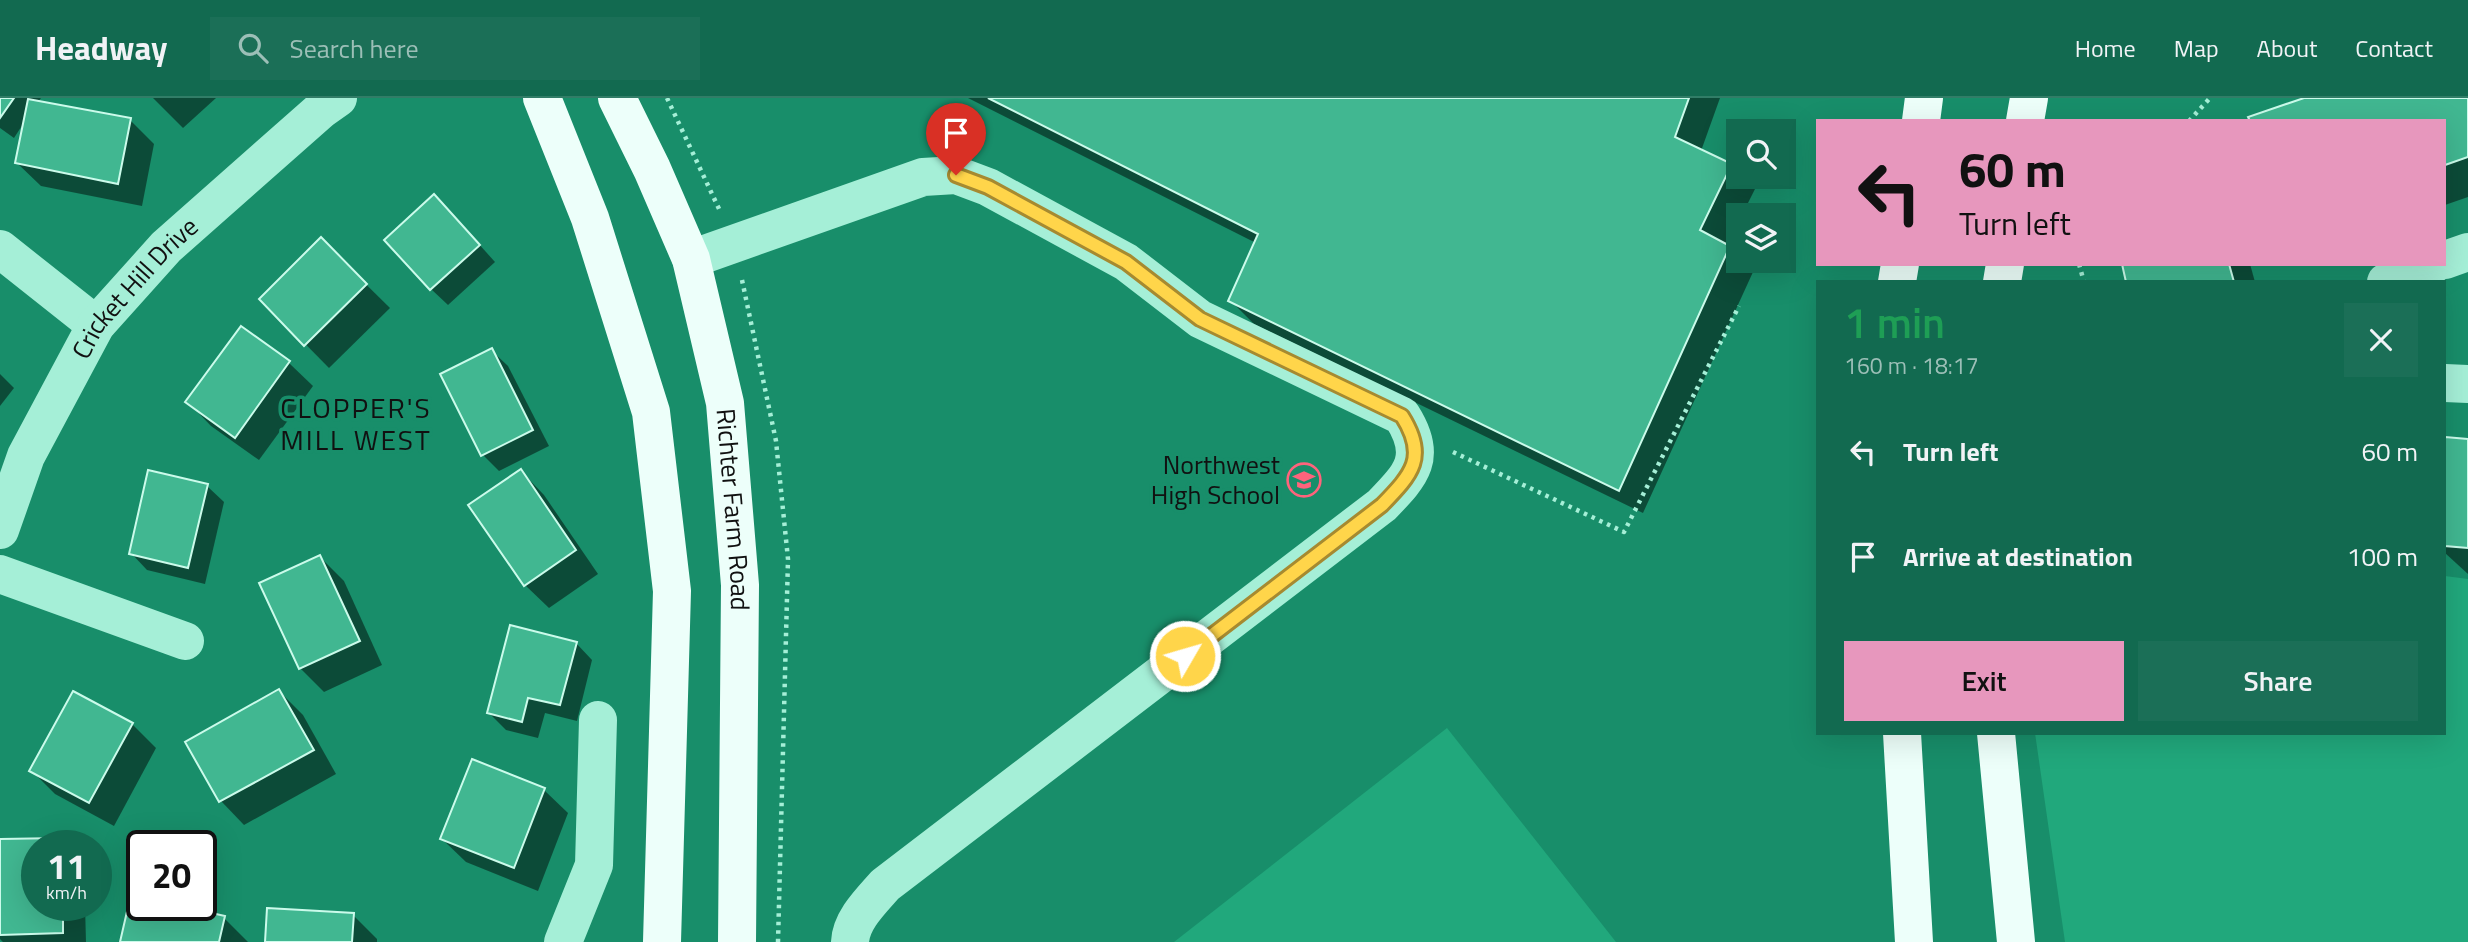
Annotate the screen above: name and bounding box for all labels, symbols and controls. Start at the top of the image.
search box [210,17,700,80]
text: Headway [35,23,168,73]
icon: search [234,29,272,67]
text: Search here [290,29,419,68]
text: Home [2075,30,2136,66]
text: Map [2174,30,2219,66]
text: About [2257,30,2317,66]
text: Contact [2355,30,2433,66]
pin [926,103,986,175]
icon: arrive [937,114,975,152]
map controls [1726,119,1796,273]
button: search [1726,119,1796,189]
text: 60 m [1959,131,2066,206]
icon: left [1844,147,1935,238]
text: Turn left [1959,199,2071,247]
button: layers [1726,203,1796,273]
street label: Cricket Hill Drive [61,207,207,366]
text: 1 min [1844,290,1945,354]
button: close [2344,303,2418,377]
text: 160 m · 18:17 [1844,348,1979,383]
district label: CLOPPER'S MILL WEST [280,386,432,461]
street label: Richter Farm Road [707,407,760,611]
text: Turn left [1903,432,1998,471]
text: 60 m [2361,432,2418,471]
icon: left [1844,433,1882,471]
place label: Northwest High School [1151,445,1280,514]
school or university icon: Northwest High School [1285,461,1323,499]
text: Arrive at destination [1903,537,2133,576]
text: 100 m [2347,537,2418,576]
icon: arrive [1844,538,1882,576]
position arrow [1148,619,1222,693]
button: Exit [1844,641,2124,721]
button: Share [2138,641,2418,721]
speed limit sign: 20 [126,830,217,921]
text: 11 [47,839,86,893]
text: km/h [46,879,87,906]

